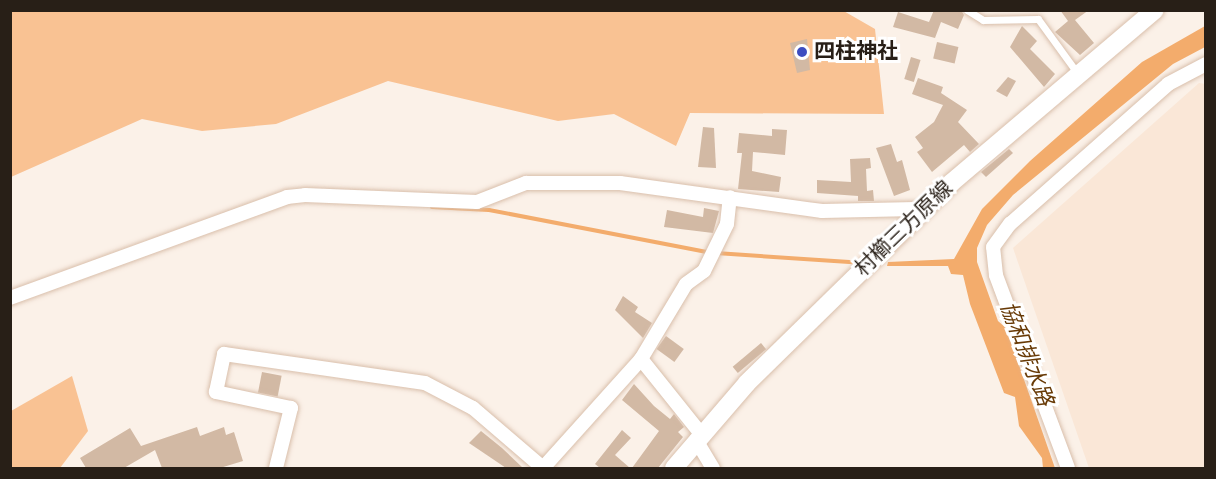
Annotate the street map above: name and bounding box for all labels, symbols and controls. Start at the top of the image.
place label: 四柱神社 [814,39,898,65]
marker: 四柱神社 [795,45,809,59]
street label: 村櫛三方原線 [850,176,958,282]
water label: 協和排水路 [994,298,1058,410]

